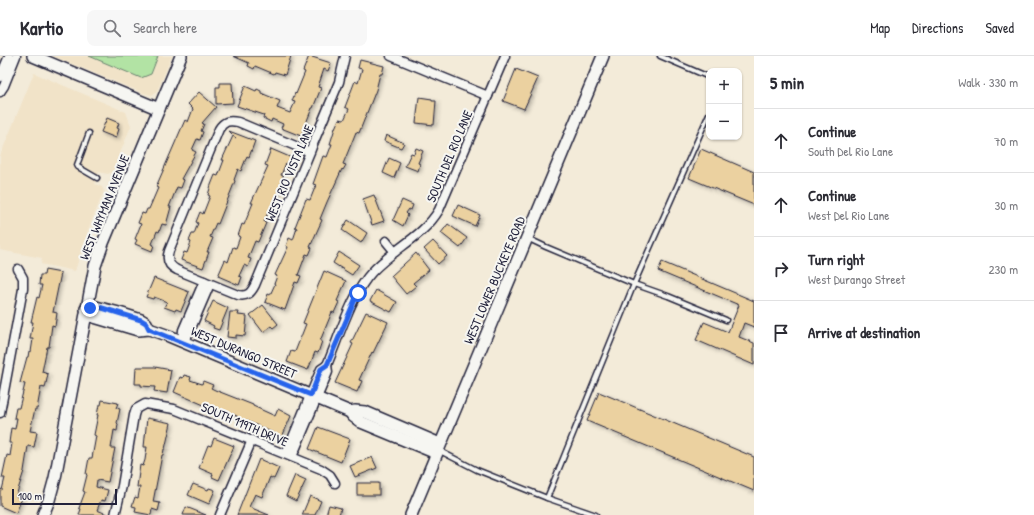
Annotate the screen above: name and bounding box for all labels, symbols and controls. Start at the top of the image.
search box [87,10,367,46]
text: Kartio [20,15,63,41]
icon: search [101,17,123,39]
text: Search here [133,17,197,38]
text: Map [870,18,890,37]
text: Directions [912,18,963,37]
text: Saved [985,18,1014,37]
map controls [706,68,742,140]
button: + [706,68,742,104]
text: 5 min [770,71,804,94]
text: Walk · 330 m [958,73,1018,91]
button: − [706,104,742,140]
street label: SOUTH DEL RIO LANE [422,107,477,205]
text: Continue [808,121,856,142]
street label: WEST RIO VISTA LANE [260,122,318,224]
icon: ahead [770,130,792,152]
text: 70 m [994,132,1018,150]
text: South Del Rio Lane [808,142,893,160]
street label: WEST WHYMAN AVENUE [75,152,133,262]
text: Continue [808,185,856,206]
icon: ahead [770,194,792,216]
text: 30 m [995,196,1018,214]
text: West Del Rio Lane [808,206,889,224]
street label: WEST LOWER BUCKEYE ROAD [459,213,529,347]
text: Turn right [808,249,864,270]
icon: right [770,258,792,280]
text: 230 m [988,260,1018,278]
text: West Durango Street [808,270,905,288]
route start [349,284,367,302]
route end [81,299,99,317]
street label: WEST DURANGO STREET [188,322,300,383]
icon: arrive [770,322,792,344]
text: Arrive at destination [808,322,920,343]
street label: SOUTH 119TH DRIVE [199,398,292,451]
scale bar [12,487,117,506]
text: 100 m [18,489,42,503]

